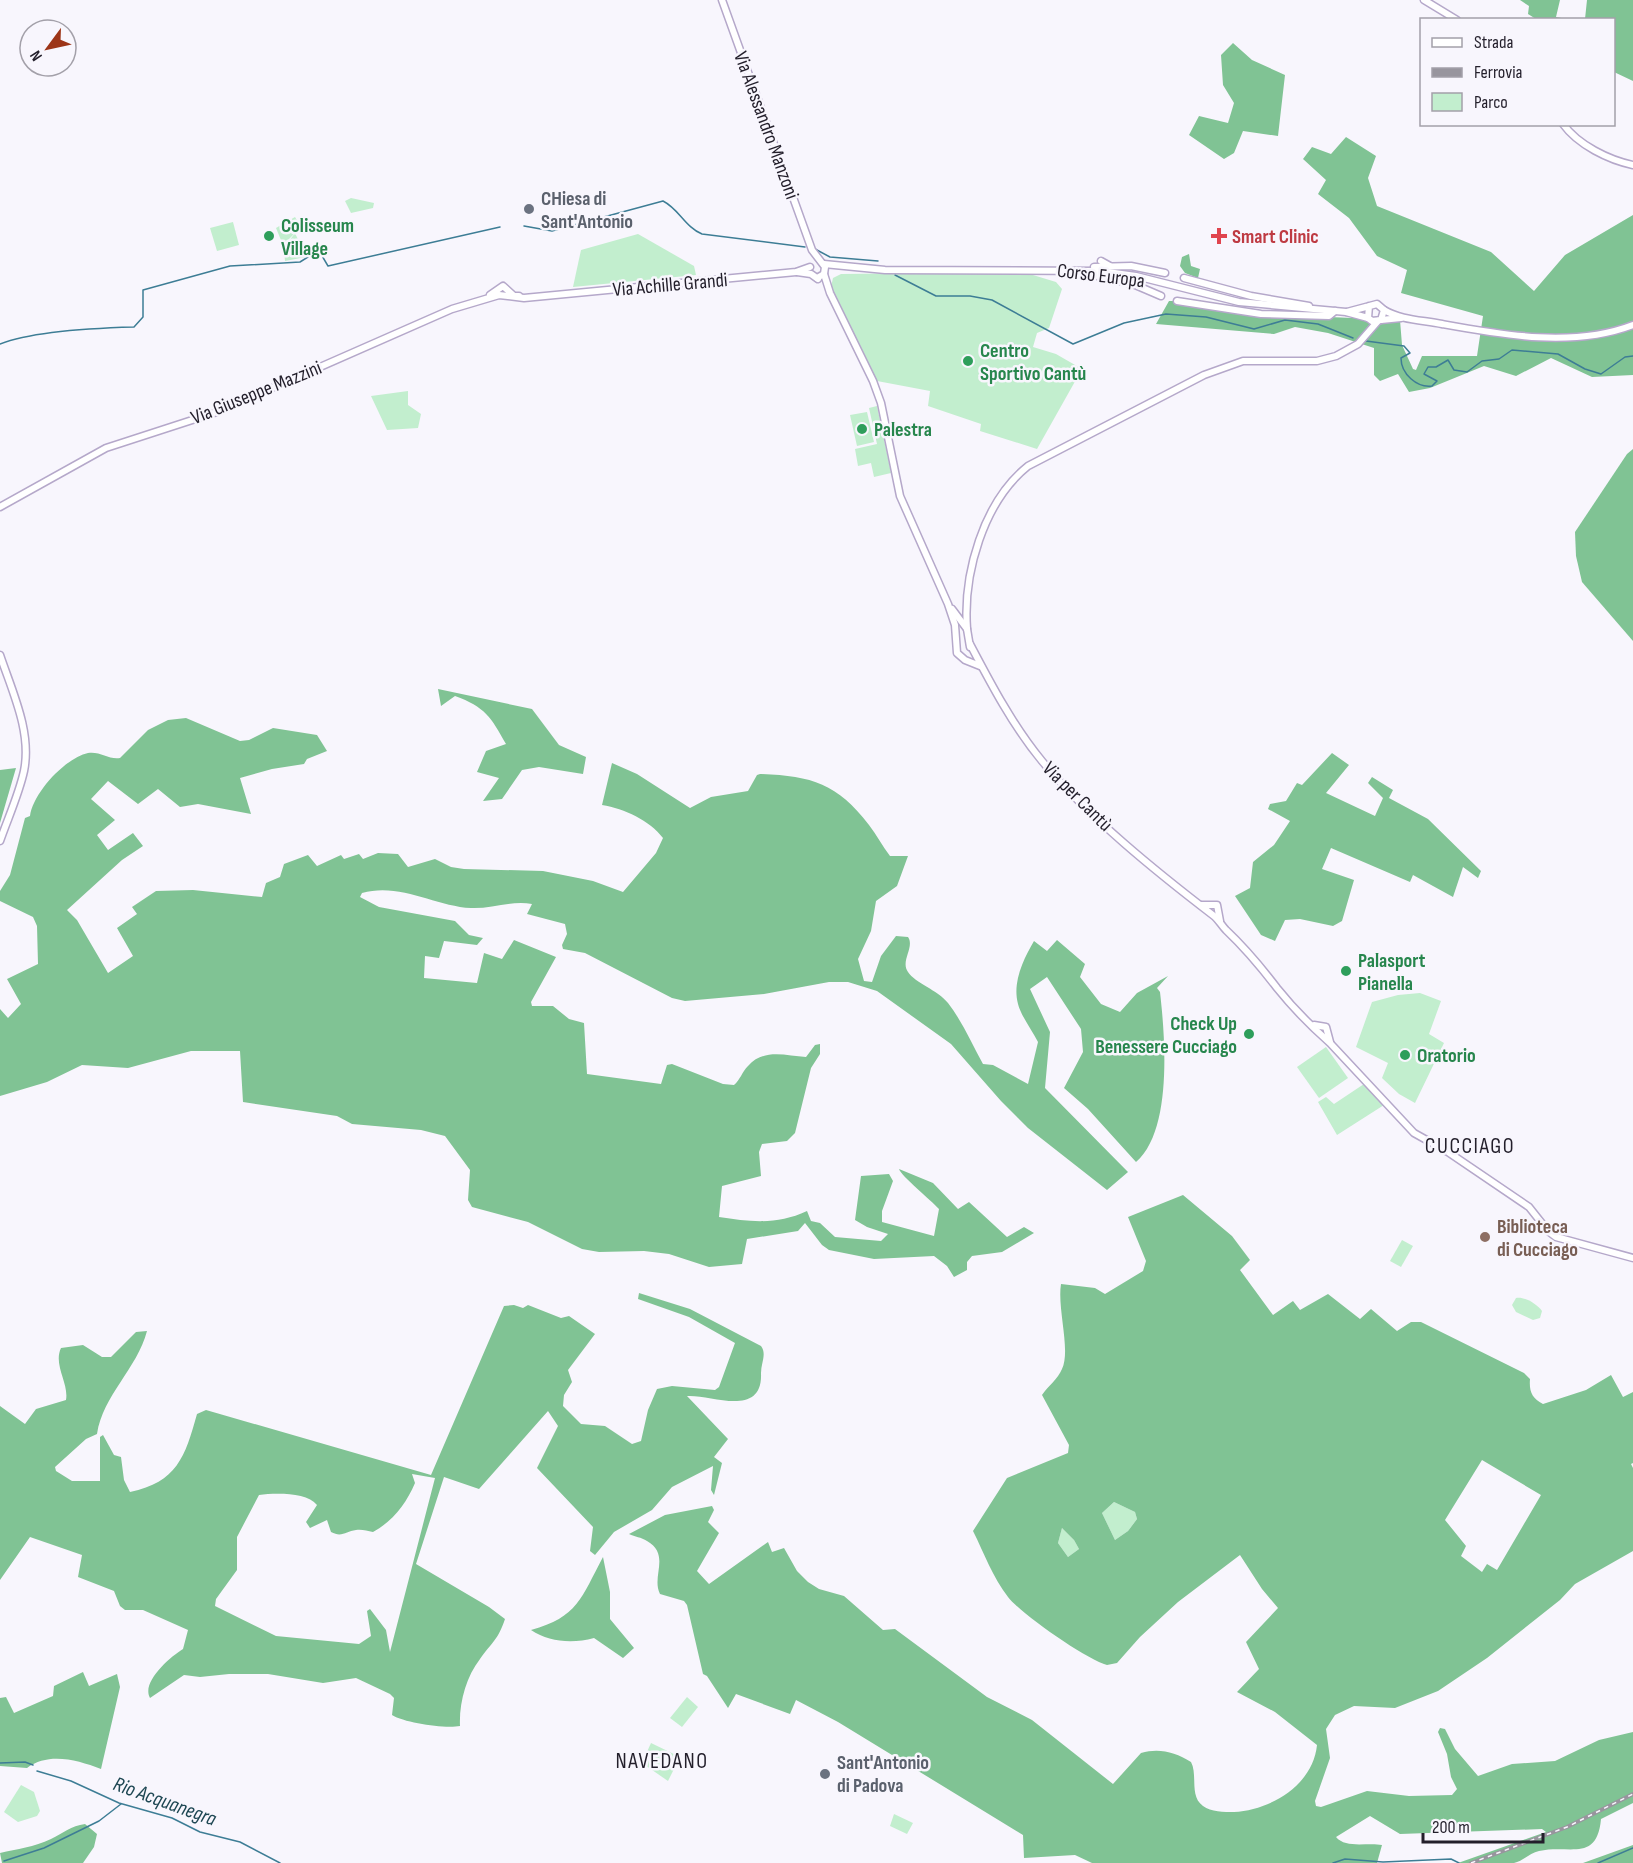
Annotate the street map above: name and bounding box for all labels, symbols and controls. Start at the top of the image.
north arrow [18,18,78,78]
legend [1420,18,1615,126]
text: Strada [1474,32,1514,53]
text: N [26,47,47,64]
street label: Via Alessandro Manzoni [728,48,804,202]
text: Ferrovia [1474,62,1522,83]
text: Parco [1474,92,1508,113]
place label: CHiesa di Sant'Antonio [541,187,633,234]
marker: CHiesa di Sant'Antonio [522,202,536,216]
place label: Colisseum Village [281,214,354,261]
place label: Smart Clinic [1232,225,1319,249]
marker: Smart Clinic [1210,227,1228,245]
marker: Colisseum Village [262,229,276,243]
street label: Corso Europa [1056,259,1146,293]
street label: Via Achille Grandi [612,268,728,302]
place label: Centro Sportivo Cantù [980,339,1086,386]
marker: Centro Sportivo Cantù [961,354,975,368]
street label: Via Giuseppe Mazzini [188,356,325,430]
place label: Palestra [874,418,932,442]
marker: Palestra [855,422,869,436]
street label: Via per Cantù [1037,757,1117,837]
place label: Palasport Pianella [1358,949,1426,996]
marker: Palasport Pianella [1339,964,1353,978]
place label: Check Up Benessere Cucciago [1095,1012,1237,1059]
marker: Check Up Benessere Cucciago [1242,1027,1256,1041]
place label: Oratorio [1417,1044,1476,1068]
marker: Oratorio [1398,1048,1412,1062]
district label: CUCCIAGO [1425,1133,1515,1160]
place label: Biblioteca di Cucciago [1497,1215,1578,1262]
marker: Biblioteca di Cucciago [1478,1230,1492,1244]
district label: NAVEDANO [616,1748,708,1775]
place label: Sant'Antonio di Padova [837,1751,929,1798]
marker: Sant'Antonio di Padova [818,1767,832,1781]
water label: Rio Acquanegra [110,1771,220,1832]
scale bar [1423,1806,1543,1844]
text: 200 m [1432,1817,1470,1838]

